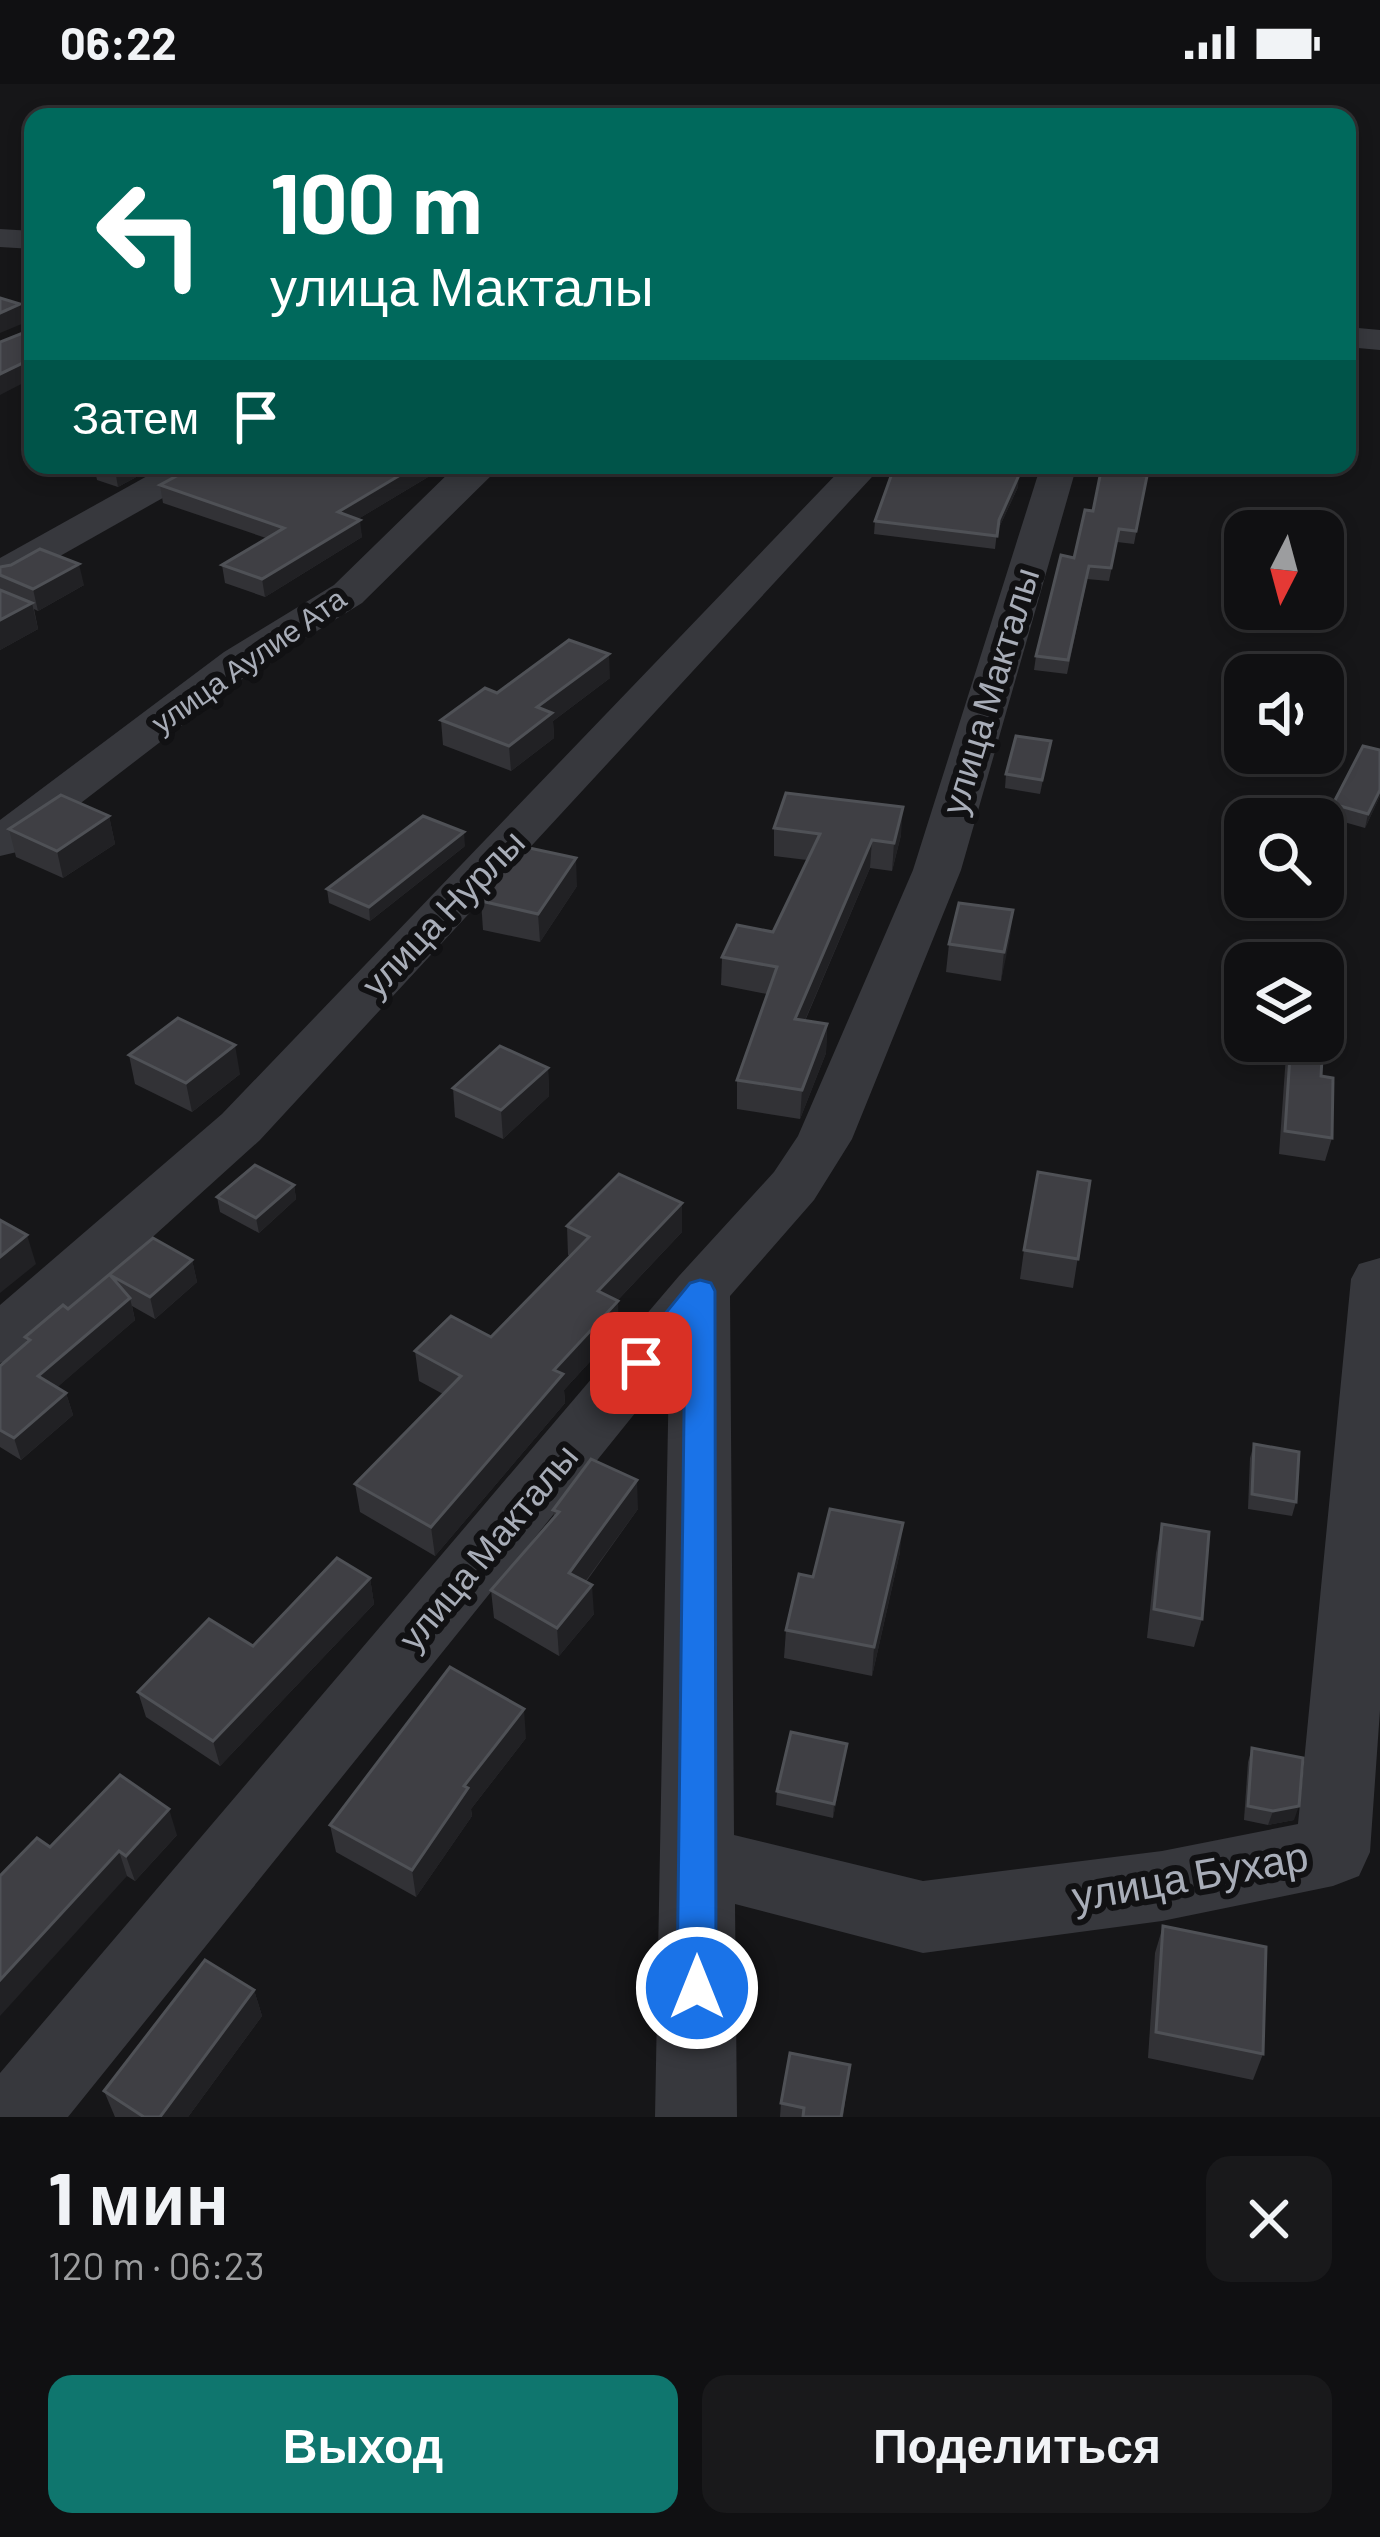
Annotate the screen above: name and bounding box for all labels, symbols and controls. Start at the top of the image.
text: 06:22 [60,15,177,69]
text: 100 m [270,150,482,251]
icon: left [72,156,228,312]
text: улица Макталы [270,252,654,317]
icon: arrive [223,384,289,450]
text: Затем [72,389,199,443]
north arrow [1224,510,1344,630]
map controls [1224,510,1344,1062]
street label: улица Макталы [931,562,1047,819]
street label: улица Аулие Ата [144,579,352,740]
button: sound [1224,654,1344,774]
button: search [1224,798,1344,918]
street label: улица Нурлы [352,820,533,1005]
button: layers [1224,942,1344,1062]
pin [590,1312,692,1414]
icon: arrive [608,1330,674,1396]
street label: улица Макталы [388,1434,586,1658]
street label: улица Бухар [1068,1829,1312,1920]
position arrow [634,1925,760,2051]
text: 1 мин [48,2153,229,2239]
button: close [1206,2156,1332,2282]
text: 120 m · 06:23 [48,2241,265,2288]
button: Выход [48,2375,678,2513]
button: Поделиться [702,2375,1332,2513]

